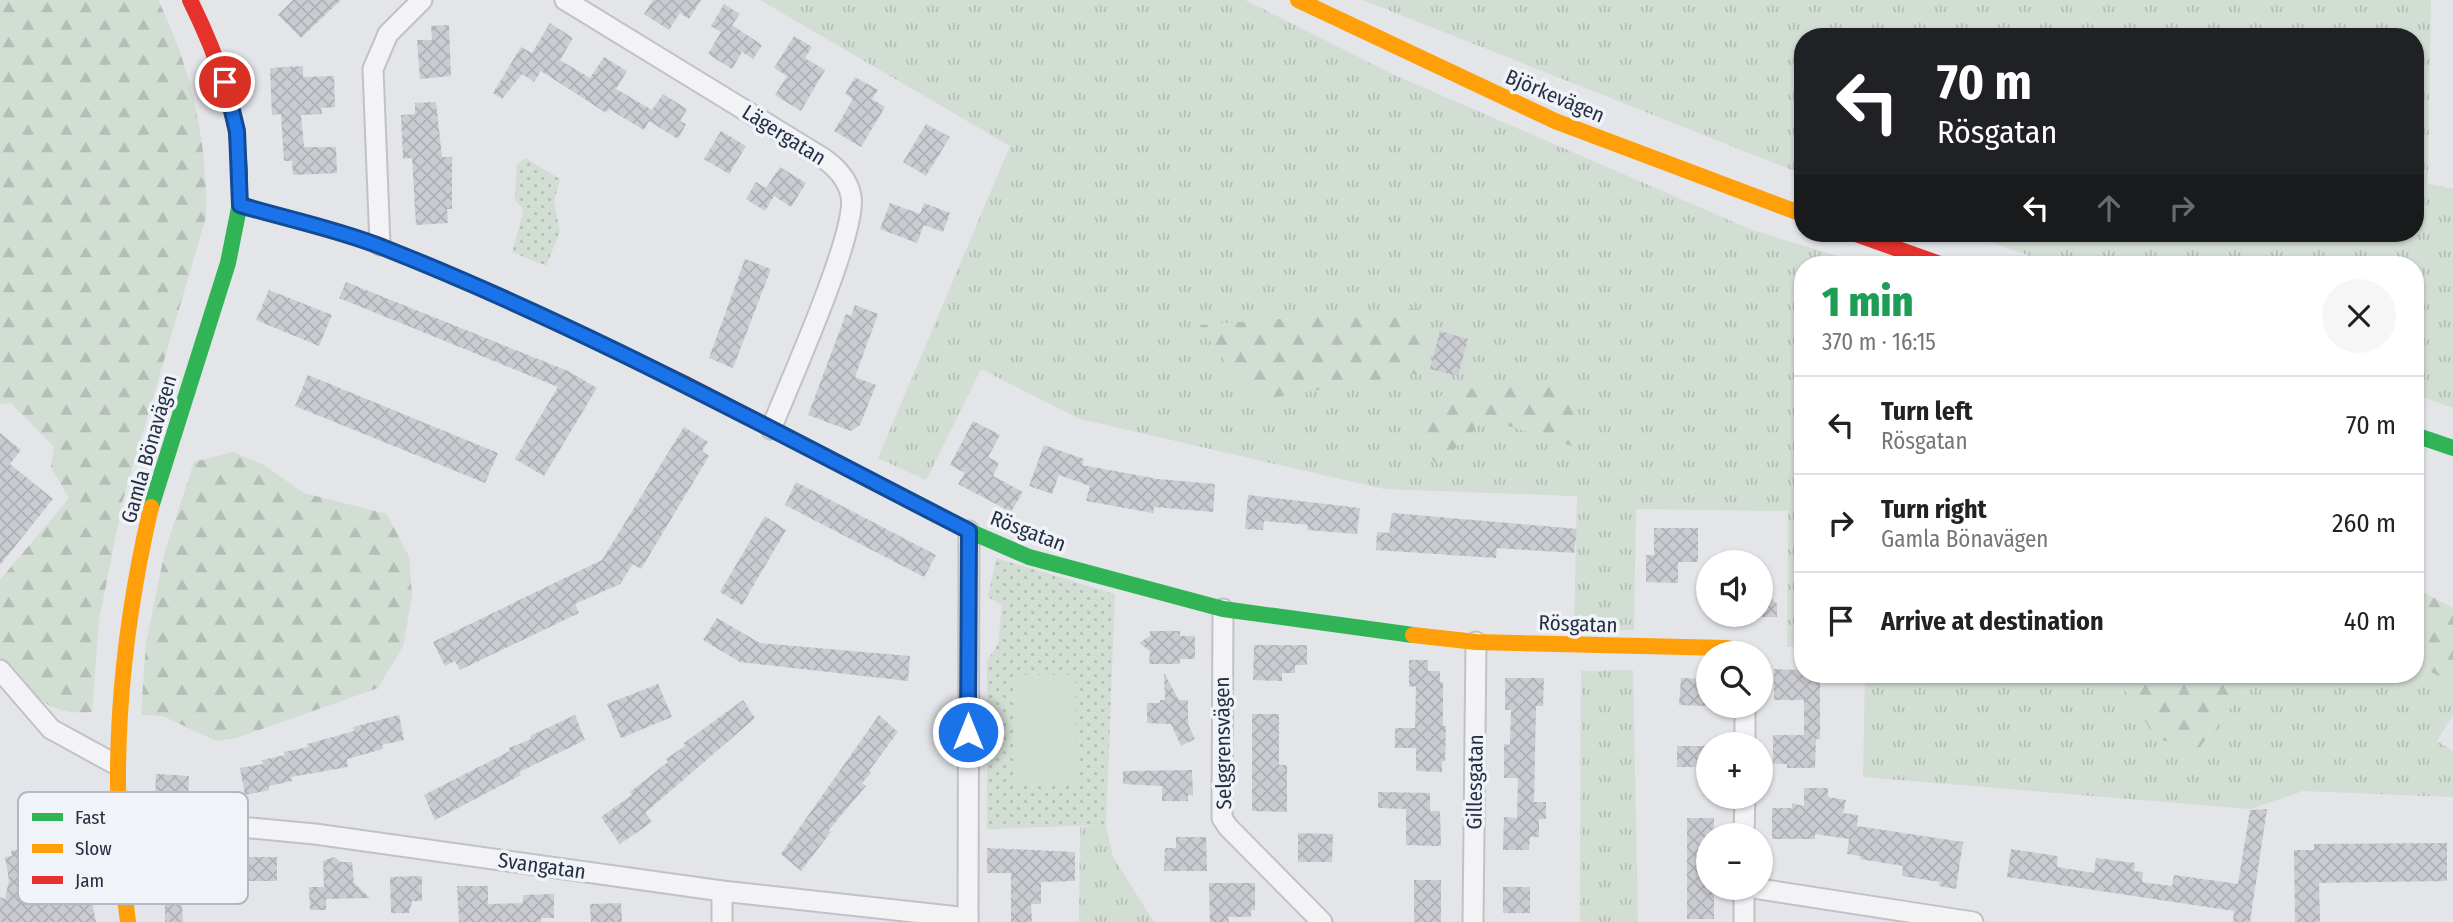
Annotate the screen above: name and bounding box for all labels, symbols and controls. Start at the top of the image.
pin [195,52,255,112]
text: 70 m [1937,53,2032,112]
icon: left [1822,56,1913,147]
icon: arrive [206,63,244,101]
street label: Björkevägen [1502,63,1608,129]
street label: Lägergatan [737,99,831,171]
text: Rösgatan [1937,113,2057,151]
icon: left [2017,189,2055,227]
icon: ahead [2090,189,2128,227]
icon: right [2163,189,2201,227]
text: 1 min [1822,277,1913,327]
button: close [2322,279,2396,353]
text: 370 m · 16:15 [1822,328,1936,356]
street label: Gamla Bönavägen [115,372,183,526]
text: Turn left [1881,396,1973,427]
icon: left [1822,406,1860,444]
text: 70 m [2346,410,2396,441]
text: Rösgatan [1881,427,1968,455]
text: Turn right [1881,494,1987,525]
icon: right [1822,504,1860,542]
street label: Rösgatan [986,505,1070,557]
text: 260 m [2332,508,2396,539]
text: Gamla Bönavägen [1881,525,2048,553]
map controls [1696,550,1773,900]
button: sound [1696,550,1773,627]
icon: arrive [1822,602,1860,640]
text: Arrive at destination [1881,606,2104,637]
text: 40 m [2344,606,2396,637]
street label: Rösgatan [1538,610,1618,638]
button: search [1696,641,1773,718]
street label: Selggrensvägen [1209,676,1237,810]
position arrow [931,695,1005,769]
button: + [1696,732,1773,809]
street label: Gillesgatan [1461,734,1489,830]
legend [18,792,248,904]
text: Fast [75,806,106,829]
button: − [1696,823,1773,900]
text: Slow [75,837,112,860]
street label: Svangatan [496,847,588,885]
text: Jam [75,869,104,892]

